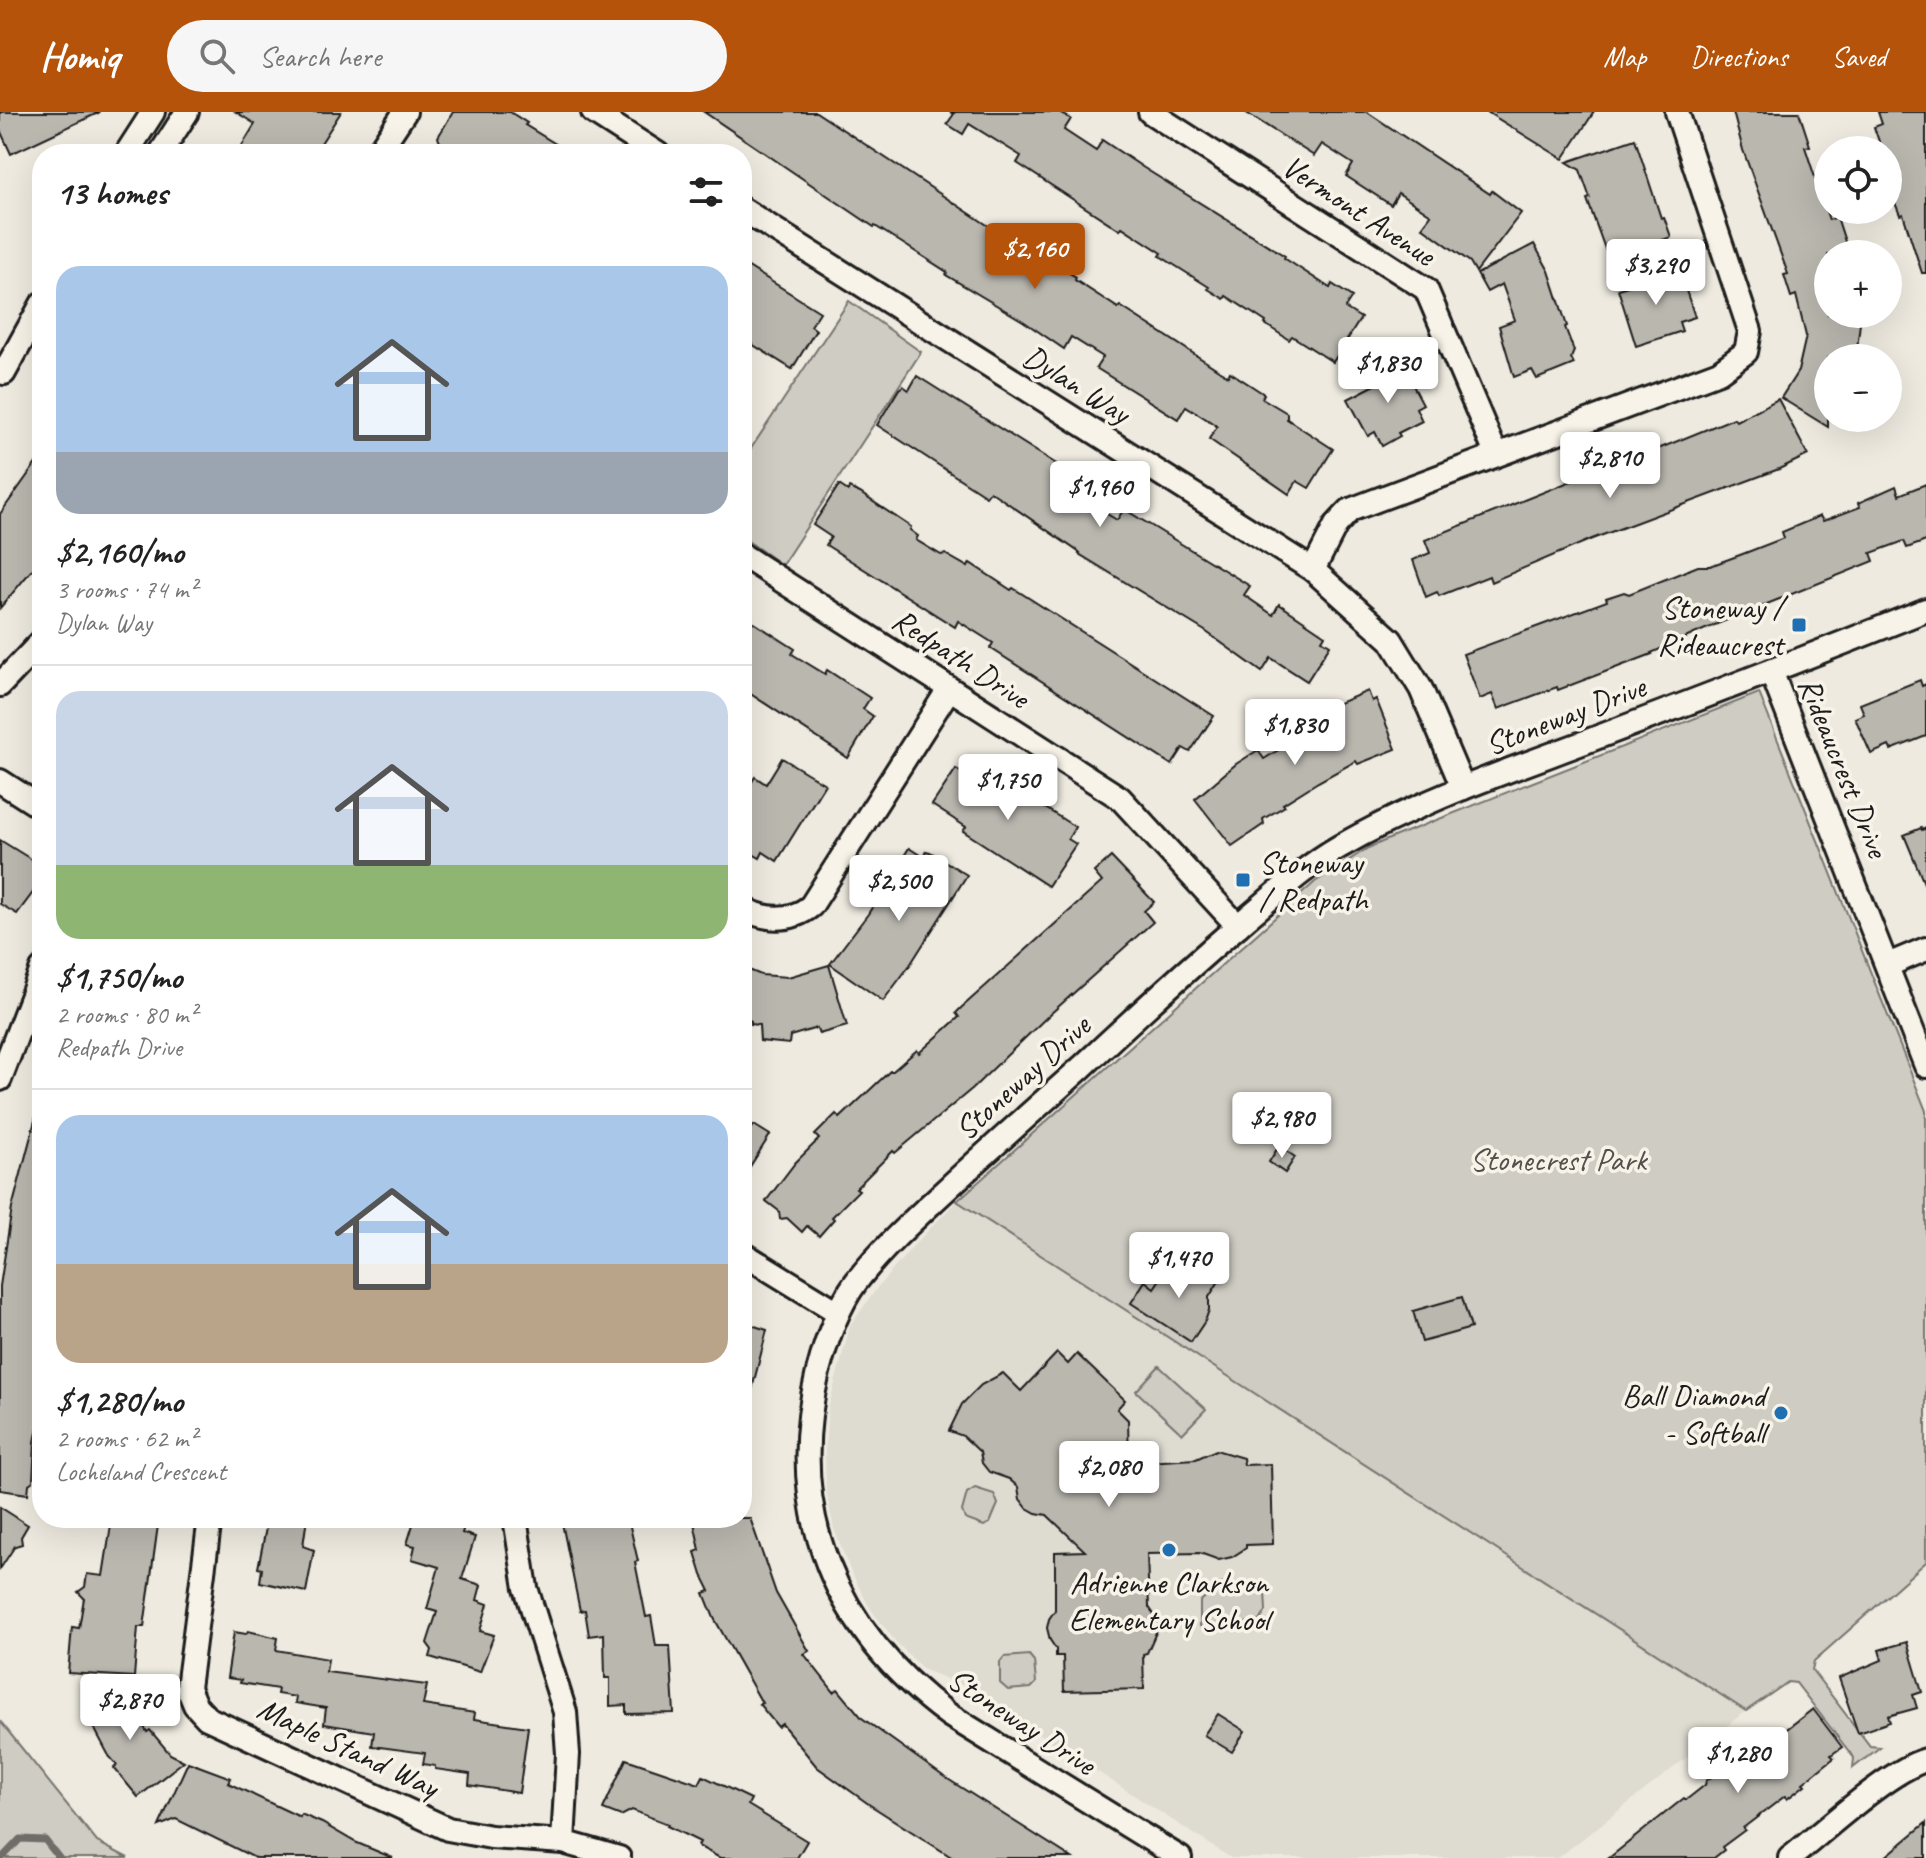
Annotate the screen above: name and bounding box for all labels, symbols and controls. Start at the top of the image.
search box [167,20,727,92]
text: Homiq [40,33,119,80]
icon: search [195,34,239,78]
text: Search here [259,37,381,75]
text: Map [1603,39,1646,74]
text: Directions [1690,39,1788,74]
text: Saved [1832,39,1886,74]
map controls [1814,136,1902,432]
button: locate [1814,136,1902,224]
street label: Vermont Avenue [1275,146,1445,276]
icon: filters [684,170,728,214]
text: 13 homes [56,171,167,214]
pin: $2,160 [970,223,1100,291]
text: $2,160 [1003,232,1067,265]
pin: $3,290 [1591,239,1721,307]
button: + [1814,240,1902,328]
text: $3,290 [1624,248,1688,281]
icon: home [320,318,464,462]
street label: Dylan Way [1016,336,1140,435]
pin: $1,830 [1323,337,1453,405]
button: − [1814,344,1902,432]
text: $1,830 [1356,346,1420,379]
pin: $2,810 [1545,432,1675,500]
text: $2,810 [1578,441,1642,474]
pin: $1,960 [1035,461,1165,529]
text: $1,960 [1068,470,1132,503]
text: $2,160/mo [56,530,184,573]
text: 3 rooms · 74 m² [56,573,197,606]
place label: Stoneway / Rideaucrest [1657,587,1789,665]
street label: Redpath Drive [885,599,1039,719]
text: Dylan Way [56,606,152,639]
marker: Stoneway / Rideaucrest [1790,616,1808,634]
street label: Stoneway Drive [1479,665,1653,765]
street label: Rideaucrest Drive [1789,671,1899,866]
pin: $1,830 [1230,699,1360,767]
text: $1,830 [1263,708,1327,741]
icon: home [320,743,464,887]
pin: $1,750 [943,754,1073,822]
text: $1,750 [976,763,1040,796]
place label: Stoneway / Redpath [1259,842,1370,920]
pin: $2,500 [834,855,964,923]
text: $2,500 [867,864,931,897]
marker: Stoneway / Redpath [1234,871,1252,889]
text: $1,750/mo [56,955,182,998]
text: 2 rooms · 80 m² [56,998,197,1031]
street label: Stoneway Drive [946,1004,1100,1149]
text: Redpath Drive [56,1031,182,1064]
pin: $2,980 [1217,1092,1347,1160]
text: $2,980 [1250,1101,1314,1134]
park label: Stonecrest Park [1470,1139,1649,1180]
icon: home [320,1167,464,1311]
pin: $1,470 [1114,1232,1244,1300]
text: $1,470 [1147,1241,1211,1274]
place label: Ball Diamond - Softball [1622,1375,1771,1453]
text: $1,280/mo [56,1379,183,1422]
marker: Ball Diamond - Softball [1772,1404,1790,1422]
text: 2 rooms · 62 m² [56,1422,197,1455]
pin: $2,080 [1044,1441,1174,1509]
text: $2,080 [1077,1450,1141,1483]
text: Locheland Crescent [56,1455,226,1488]
marker: Adrienne Clarkson Elementary School [1160,1541,1178,1559]
place label: Adrienne Clarkson Elementary School [1069,1562,1274,1640]
street label: Stoneway Drive [940,1658,1106,1786]
pin: $2,870 [65,1674,195,1742]
text: $2,870 [98,1683,162,1716]
street label: Maple Stand Way [251,1688,447,1808]
pin: $1,280 [1673,1727,1803,1795]
text: $1,280 [1706,1736,1770,1769]

